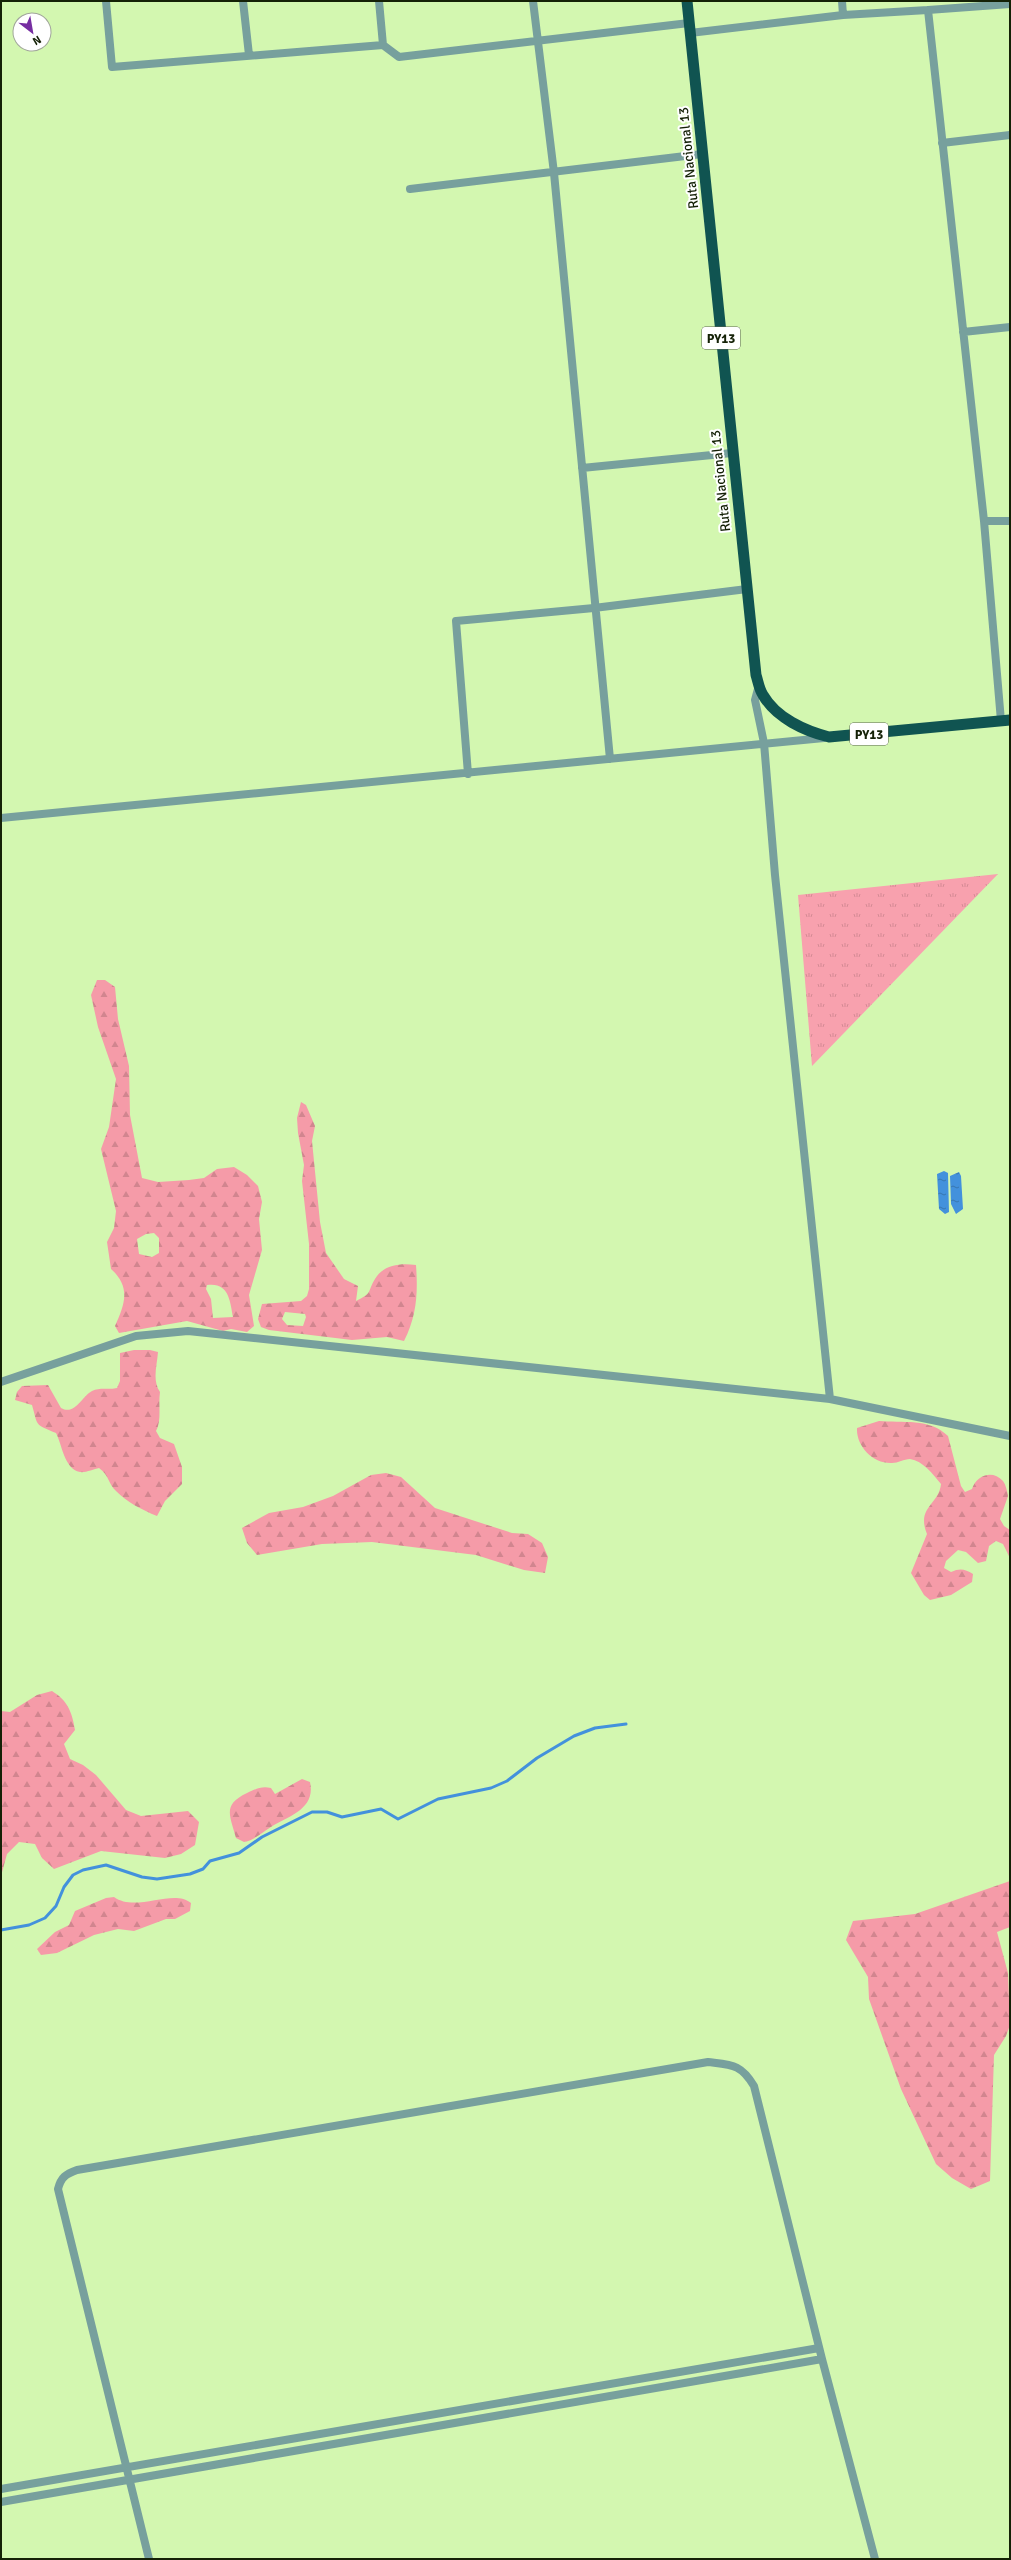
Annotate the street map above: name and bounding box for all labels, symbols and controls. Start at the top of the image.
north arrow [12,12,52,52]
text: N [30,33,44,48]
street label: Ruta Nacional 13 [675,106,702,210]
road number: PY13 [702,327,740,349]
street label: Ruta Nacional 13 [707,429,734,533]
road number: PY13 [850,723,888,745]

